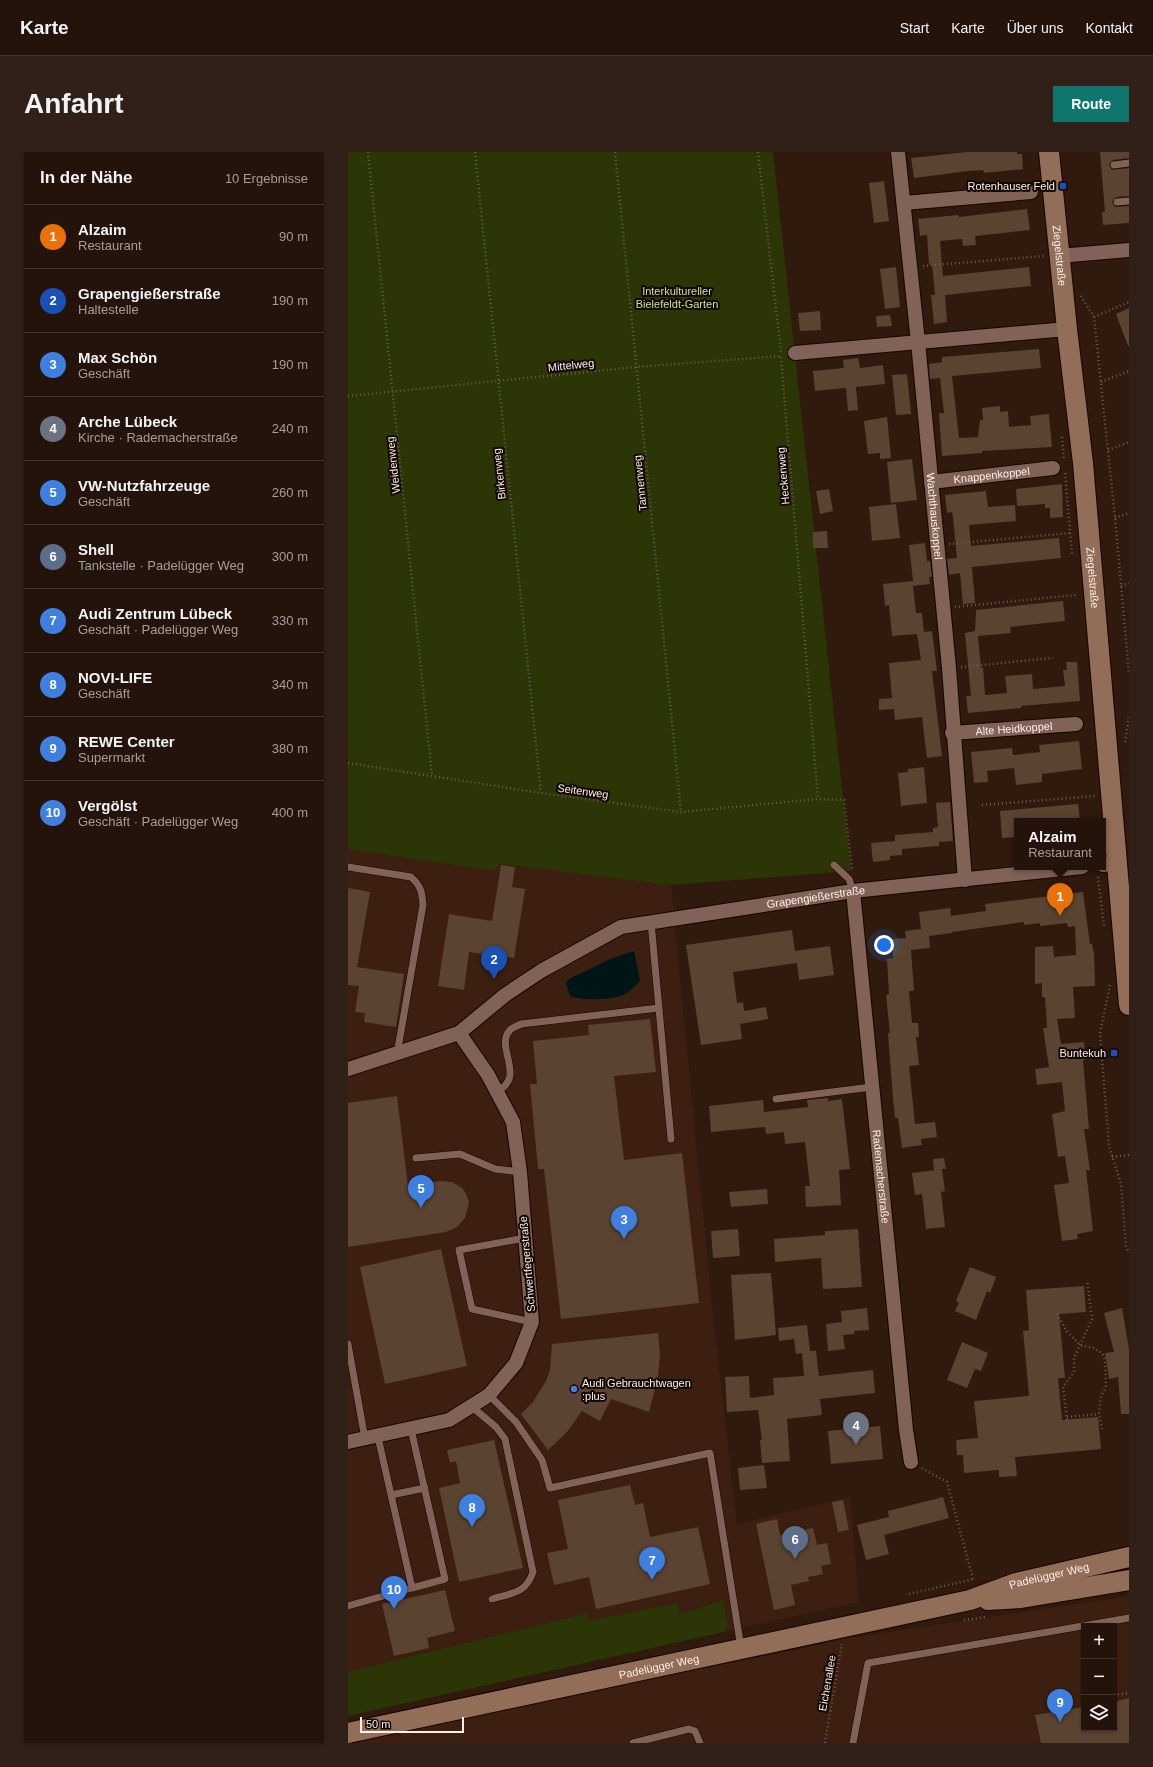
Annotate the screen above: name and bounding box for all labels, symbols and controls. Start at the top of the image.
text: Karte [20,17,69,38]
text: Start [900,20,929,36]
text: Karte [951,20,985,36]
text: Über uns [1007,20,1064,36]
text: Kontakt [1086,20,1133,36]
button: Route [1053,86,1129,122]
text: Anfahrt [24,88,124,119]
text: In der Nähe [40,168,133,187]
text: 10 Ergebnisse [225,171,308,186]
place label: Rotenhauser Feld [968,180,1055,192]
marker: Rotenhauser Feld [1058,181,1068,191]
text: Alzaim [78,221,126,238]
street label: Ziegelstraße [1050,224,1069,287]
text: 1 [49,229,57,244]
text: 90 m [279,229,308,244]
text: Restaurant [78,238,142,253]
text: Grapengießerstraße [78,285,221,302]
park label: Interkultureller Bielefeldt-Garten [636,285,718,310]
text: 2 [49,293,57,308]
text: 190 m [272,293,308,308]
text: Haltestelle [78,302,139,317]
text: Max Schön [78,349,157,366]
text: 3 [49,357,57,372]
text: 190 m [272,357,308,372]
street label: Mittelweg [547,357,595,373]
text: Geschäft [78,366,130,381]
text: Arche Lübeck [78,413,177,430]
text: 4 [49,421,57,436]
text: 240 m [272,421,308,436]
text: Kirche · Rademacherstraße [78,430,238,445]
street label: Weidenweg [384,436,402,494]
street label: Heckenweg [775,447,791,505]
street label: Birkenweg [490,448,508,500]
street label: Tannenweg [631,454,649,512]
street label: Knappenkoppel [953,465,1030,485]
street label: Wachthauskoppel [924,472,945,560]
text: VW-Nutzfahrzeuge [78,477,210,494]
text: 5 [49,485,57,500]
text: 260 m [272,485,308,500]
text: Geschäft [78,494,130,509]
text: Shell [78,541,114,558]
street label: Ziegelstraße [1084,547,1101,609]
text: 6 [49,549,57,564]
text: 300 m [272,549,308,564]
text: Tankstelle · Padelügger Weg [78,558,244,573]
text: Audi Zentrum Lübeck [78,605,232,622]
text: 7 [49,613,57,628]
text: 330 m [272,613,308,628]
text: Geschäft · Padelügger Weg [78,622,238,637]
text: NOVI-LIFE [78,669,152,686]
text: 8 [49,677,57,692]
text: 340 m [272,677,308,692]
text: Geschäft [78,686,130,701]
street label: Alte Heidkoppel [975,720,1053,737]
text: REWE Center [78,733,175,750]
text: 9 [49,741,57,756]
text: 380 m [272,741,308,756]
text: Supermarkt [78,750,145,765]
street label: Seitenweg [557,781,609,801]
text: Vergölst [78,797,137,814]
text: 10 [46,805,60,820]
text: 400 m [272,805,308,820]
text: Geschäft · Padelügger Weg [78,814,238,829]
popup [1014,818,1106,870]
text: Alzaim [1028,828,1077,845]
text: Restaurant [1028,845,1092,860]
pin: 1 [1047,883,1073,916]
street label: Grapengießerstraße [766,884,865,910]
your location [874,935,894,955]
pin: 2 [481,946,507,979]
place label: Buntekuh [1060,1047,1106,1059]
marker: Buntekuh [1109,1048,1119,1058]
street label: Rademacherstraße [871,1129,892,1224]
pin: 5 [408,1175,434,1208]
pin: 3 [611,1206,637,1239]
street label: Schwertfegerstraße [517,1216,537,1312]
place label: Audi Gebrauchtwagen :plus [582,1377,691,1402]
marker: Audi Gebrauchtwagen :plus [569,1384,579,1394]
pin: 4 [843,1412,869,1445]
pin: 8 [459,1494,485,1527]
pin: 6 [782,1526,808,1559]
pin: 7 [639,1547,665,1580]
street label: Padelügger Weg [1007,1560,1090,1591]
pin: 10 [381,1576,407,1609]
map controls [1081,1623,1117,1731]
button: + [1081,1623,1117,1659]
street label: Padelügger Weg [618,1652,700,1681]
street label: Eichenallee [816,1654,838,1712]
button: − [1081,1659,1117,1695]
pin: 9 [1047,1689,1073,1722]
button: layers [1081,1695,1117,1731]
scale bar [360,1715,464,1734]
text: 50 m [366,1718,390,1730]

